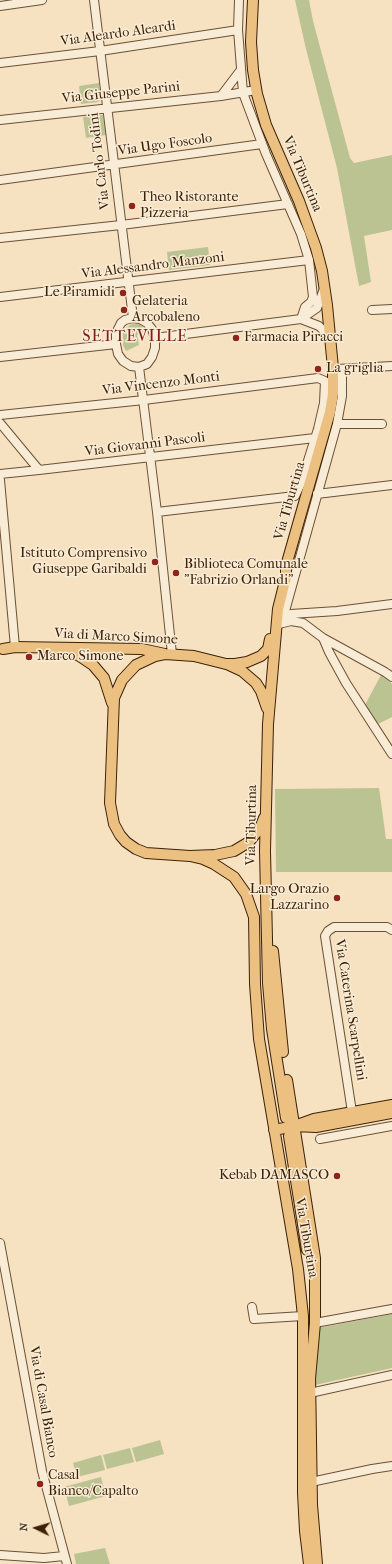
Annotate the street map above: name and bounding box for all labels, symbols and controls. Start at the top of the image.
street label: Via Aleardo Aleardi [59,18,177,50]
street label: Via Giuseppe Parini [61,78,181,108]
street label: Via Carlo Todini [86,112,114,210]
street label: Via Ugo Foscolo [117,130,213,160]
street label: Via Tiburtina [278,134,326,214]
place label: Theo Ristorante Pizzeria [140,190,238,222]
marker: Theo Ristorante Pizzeria [127,201,137,211]
street label: Via Alessandro Manzoni [81,249,225,283]
place label: Le Piramidi [44,285,115,301]
marker: Le Piramidi [118,288,128,298]
place label: Gelateria Arcobaleno [132,294,200,326]
marker: Gelateria Arcobaleno [119,305,129,315]
district label: SETTEVILLE [82,327,188,347]
place label: Farmacia Piracci [244,330,343,346]
marker: Farmacia Piracci [231,333,241,343]
place label: La griglia [326,361,384,377]
marker: La griglia [313,364,323,374]
street label: Via Vincenzo Monti [101,368,221,400]
street label: Via Giovanni Pascoli [84,429,206,461]
street label: Via Tiburtina [271,460,309,542]
place label: Istituto Comprensivo Giuseppe Garibaldi [20,546,147,578]
marker: Istituto Comprensivo Giuseppe Garibaldi [150,557,160,567]
place label: Biblioteca Comunale "Fabrizio Orlandi" [184,557,308,590]
marker: Biblioteca Comunale "Fabrizio Orlandi" [171,568,181,578]
street label: Via di Marco Simone [54,625,178,649]
place label: Marco Simone [37,649,123,665]
marker: Marco Simone [24,652,34,662]
street label: Via Tiburtina [243,784,261,866]
place label: Largo Orazio Lazzarino [250,882,329,914]
marker: Largo Orazio Lazzarino [332,893,342,903]
street label: Via Caterina Scarpellini [331,938,369,1082]
place label: Kebab DAMASCO [219,1168,329,1184]
marker: Kebab DAMASCO [332,1171,342,1181]
street label: Via Tiburtina [291,1197,321,1279]
street label: Via di Casal Bianco [25,1345,61,1459]
place label: Casal Bianco/Capalto [48,1468,138,1500]
marker: Casal Bianco/Capalto [35,1479,45,1489]
north arrow [16,1508,56,1548]
text: N [17,1522,30,1532]

